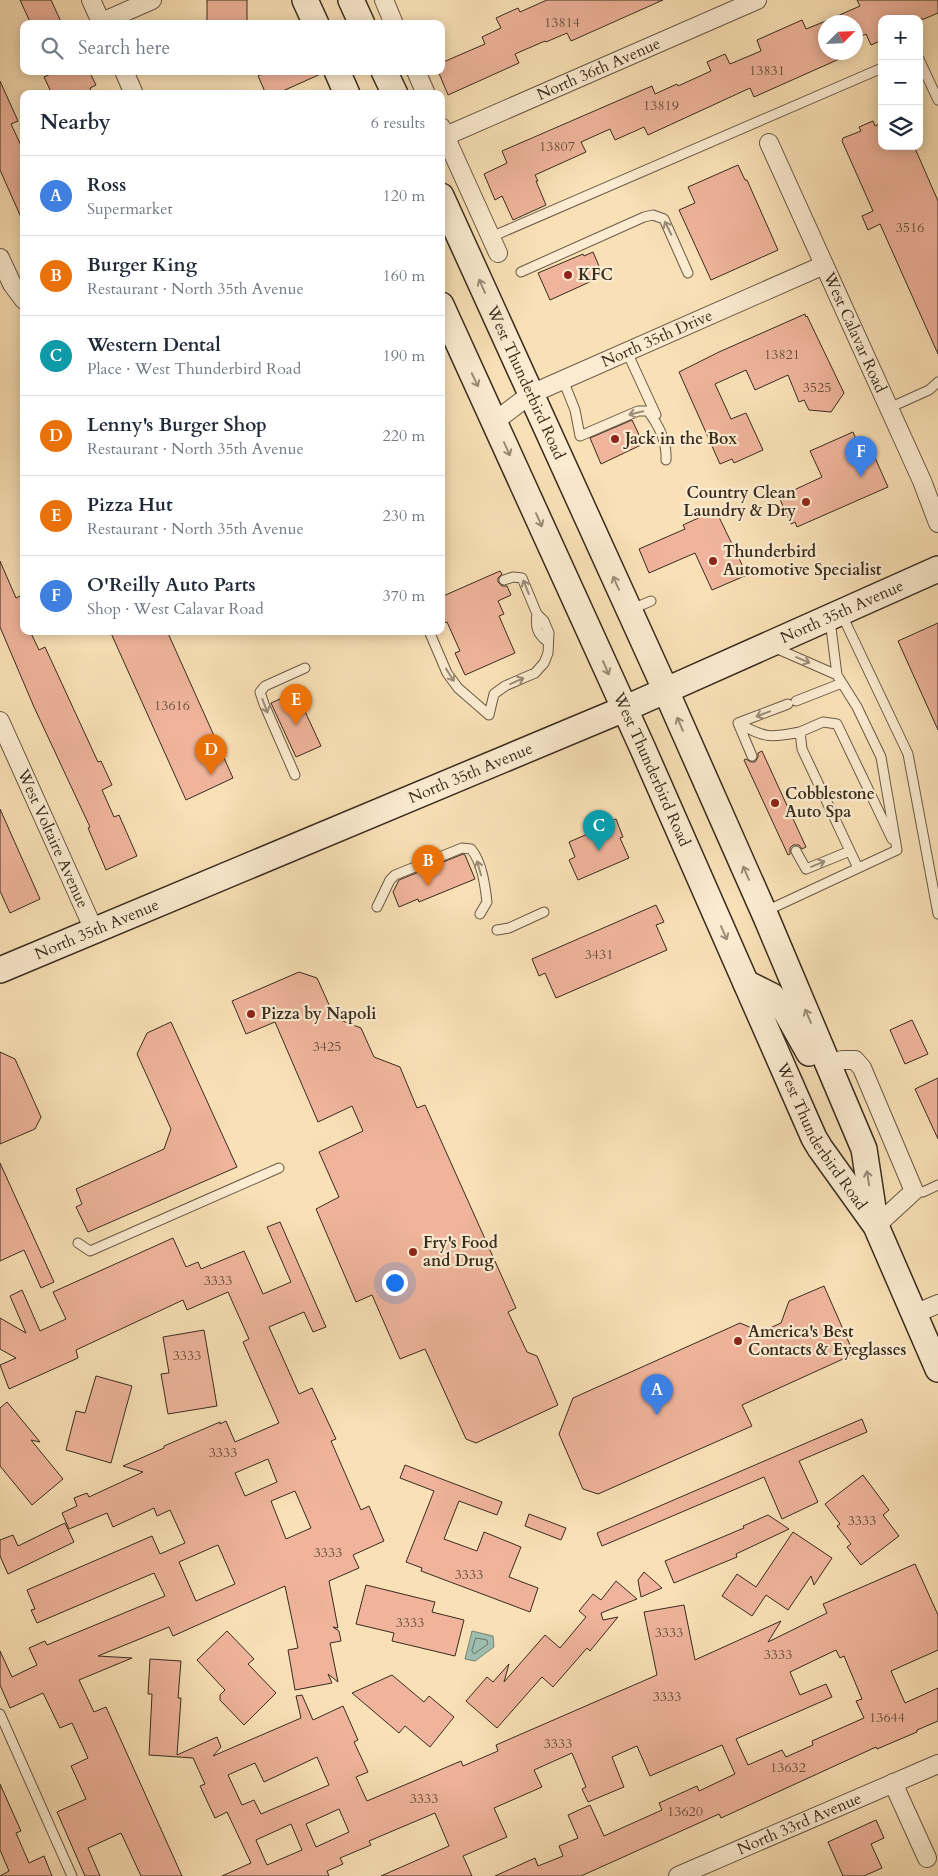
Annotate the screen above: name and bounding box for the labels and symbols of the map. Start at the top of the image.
house number: 13814 [544,13,580,32]
north arrow [818,15,863,60]
street label: North 36th Avenue [533,33,664,106]
house number: 13831 [749,61,785,80]
house number: 13819 [643,96,679,115]
house number: 13807 [539,137,575,156]
house number: 3516 [896,218,924,237]
one-way arrow [663,221,673,236]
place label: KFC [578,264,613,286]
street label: West Calavar Road [818,268,892,397]
marker: KFC [562,269,574,281]
one-way arrow [476,279,486,294]
street label: West Thunderbird Road [481,301,571,463]
street label: North 35th Drive [598,304,716,373]
house number: 13821 [764,345,800,364]
one-way arrow [471,372,481,387]
house number: 3525 [803,378,831,397]
one-way arrow [628,409,644,418]
place label: Jack in the Box [623,428,737,450]
marker: Jack in the Box [609,433,621,445]
pin: F [845,436,877,477]
one-way arrow [502,441,512,456]
place label: Country Clean Laundry & Dry [683,482,797,522]
marker: Country Clean Laundry & Dry [800,496,812,508]
one-way arrow [535,512,544,527]
place label: Thunderbird Automotive Specialist [723,541,882,581]
marker: Thunderbird Automotive Specialist [707,555,719,567]
street label: North 35th Avenue [777,575,907,649]
one-way arrow [611,576,621,591]
one-way arrow [521,580,530,595]
one-way arrow [795,656,810,665]
one-way arrow [602,660,612,675]
one-way arrow [445,668,455,682]
one-way arrow [509,675,524,685]
pin: E [280,684,312,725]
street label: West Thunderbird Road [607,688,696,850]
house number: 13616 [154,696,190,715]
one-way arrow [261,697,270,713]
one-way arrow [756,710,771,719]
one-way arrow [675,717,684,732]
pin: D [195,734,227,775]
street label: North 35th Avenue [405,737,536,809]
street label: West Voltaire Avenue [12,765,94,912]
place label: Cobblestone Auto Spa [785,783,875,823]
marker: Cobblestone Auto Spa [769,797,781,809]
pin: C [583,810,615,851]
pin: B [412,845,444,886]
one-way arrow [810,859,825,869]
one-way arrow [474,860,484,876]
one-way arrow [741,866,751,881]
street label: North 35th Avenue [31,894,162,965]
one-way arrow [720,925,730,940]
house number: 3431 [585,945,613,964]
place label: Pizza by Napoli [261,1003,376,1025]
marker: Pizza by Napoli [245,1008,257,1020]
one-way arrow [802,1009,812,1024]
house number: 3425 [313,1037,341,1056]
street label: West Thunderbird Road [771,1058,872,1215]
one-way arrow [863,1170,873,1186]
place label: Fry's Food and Drug [423,1232,498,1272]
marker: Fry's Food and Drug [407,1246,419,1258]
your location [382,1270,408,1296]
house number: 3333 [204,1271,232,1290]
place label: America's Best Contacts & Eyeglasses [748,1321,907,1361]
marker: America's Best Contacts & Eyeglasses [732,1335,744,1347]
house number: 3333 [173,1346,201,1365]
pin: A [641,1374,673,1415]
house number: 3333 [209,1443,237,1462]
house number: 3333 [848,1511,876,1530]
house number: 3333 [314,1543,342,1562]
house number: 3333 [455,1565,483,1584]
house number: 3333 [396,1613,424,1632]
house number: 3333 [655,1623,683,1642]
house number: 3333 [764,1645,792,1664]
house number: 3333 [653,1687,681,1706]
house number: 13644 [869,1708,905,1727]
house number: 3333 [544,1734,572,1753]
house number: 13632 [770,1758,806,1777]
street label: North 33rd Avenue [734,1787,865,1860]
house number: 3333 [410,1789,438,1808]
house number: 13620 [667,1802,703,1821]

